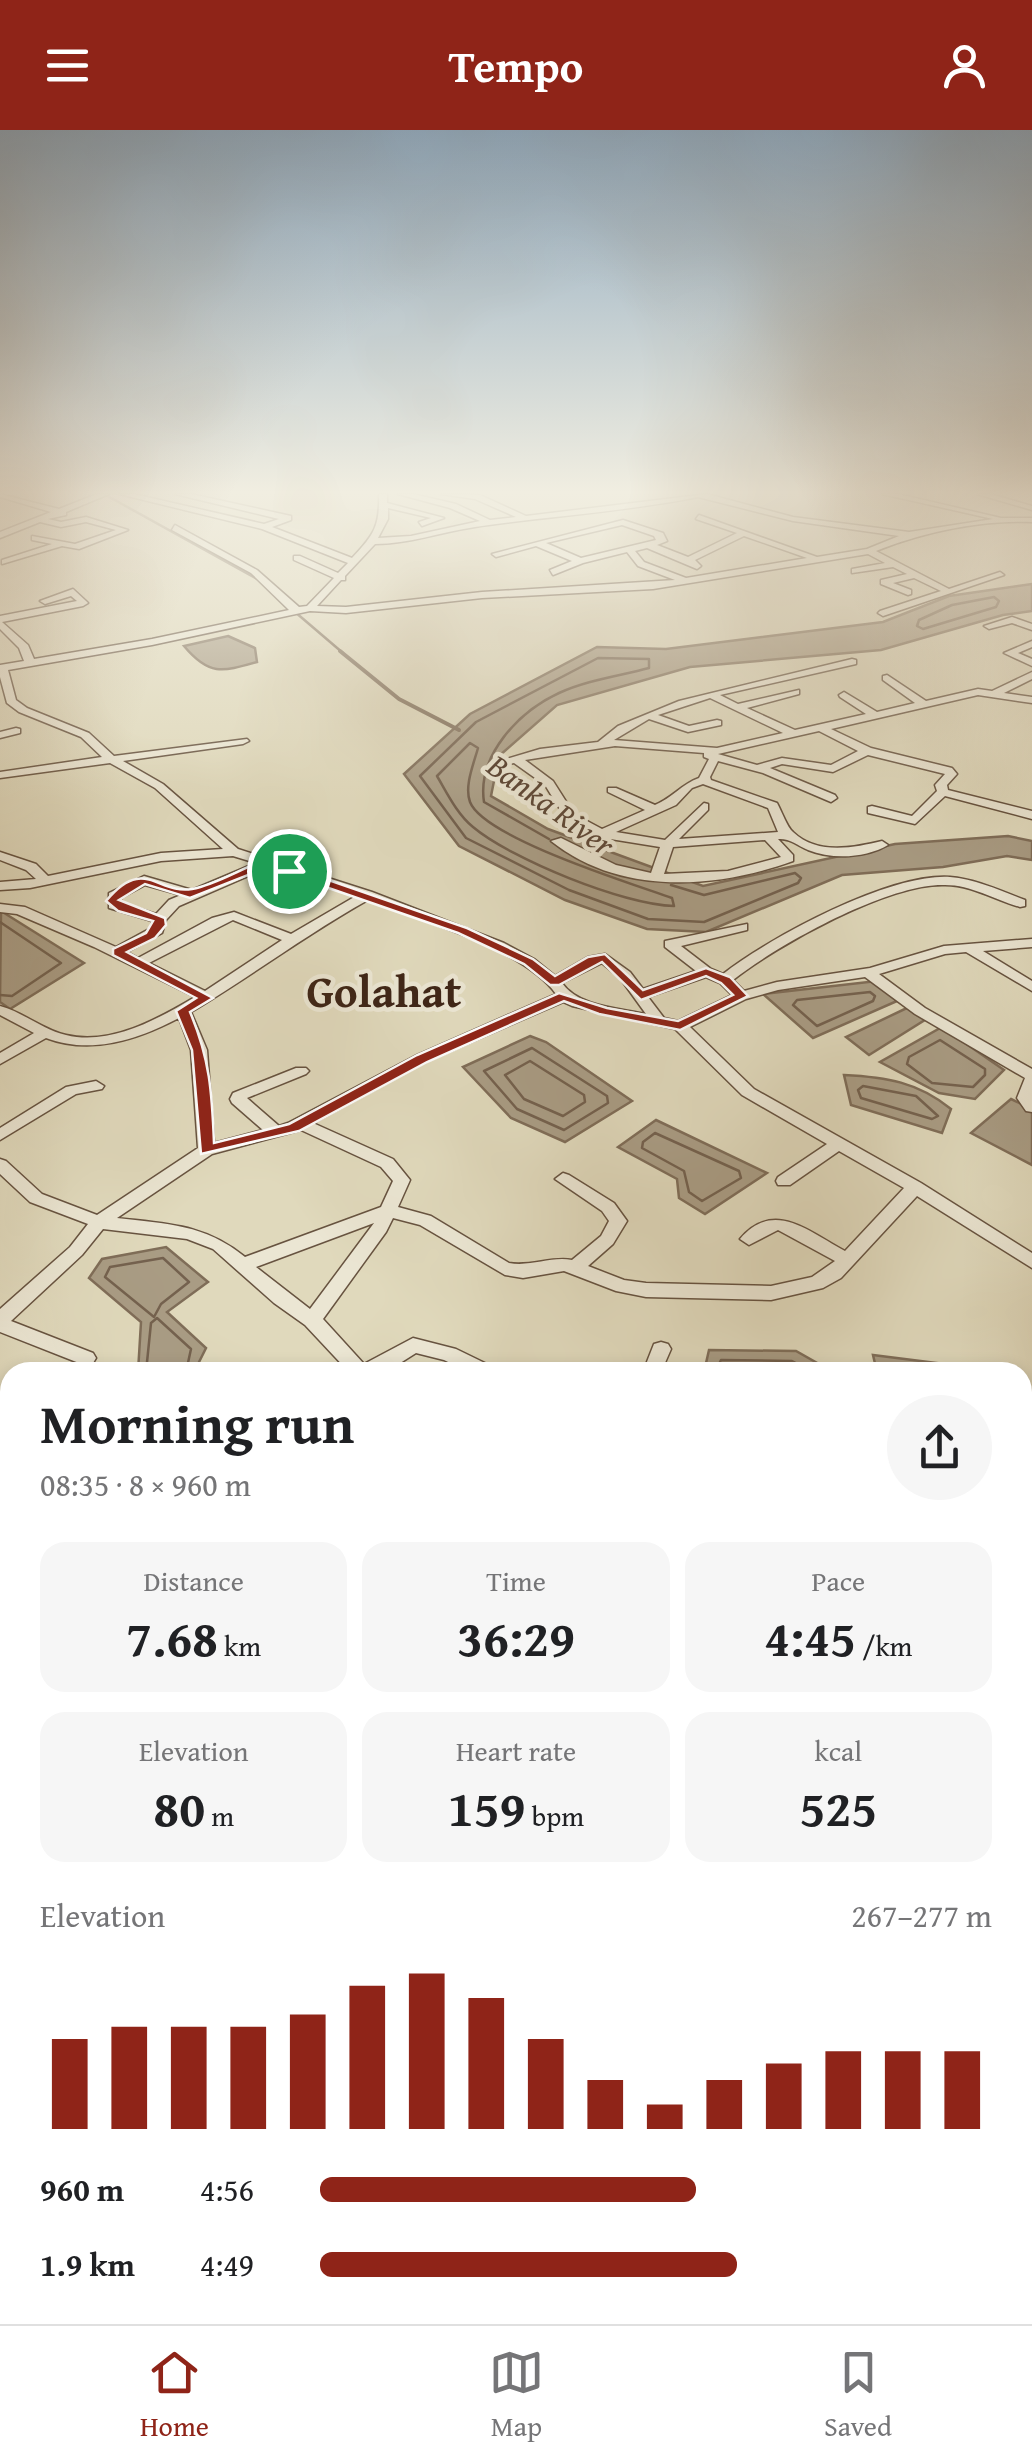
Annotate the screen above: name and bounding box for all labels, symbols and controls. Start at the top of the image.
text: Tempo [449,33,584,98]
icon: menu [40,38,95,93]
icon: person [937,38,992,93]
water label: Banka River [477,742,626,868]
pin [247,829,332,914]
icon: arrive [262,844,317,899]
district label: Golahat [307,958,462,1023]
text: Morning run [40,1383,354,1463]
button: share [887,1395,992,1500]
text: 08:35 · 8 × 960 m [40,1461,251,1508]
text: Distance [143,1560,244,1601]
text: Time [486,1560,546,1601]
text: Pace [811,1560,865,1601]
text: 7.68 [126,1601,218,1674]
text: 36:29 [457,1601,575,1674]
text: 4:45 [764,1601,856,1674]
text: km [218,1625,261,1666]
text: /km [856,1625,912,1666]
text: Elevation [139,1730,248,1771]
text: Heart rate [456,1730,576,1771]
text: kcal [814,1730,862,1771]
text: 80 [153,1771,205,1844]
text: 159 [448,1771,526,1844]
text: 525 [799,1771,877,1844]
text: m [205,1795,234,1836]
text: bpm [526,1795,584,1836]
text: Elevation [40,1892,165,1939]
text: 267–277 m [851,1892,992,1939]
text: 960 m [40,2166,124,2213]
text: 4:56 [200,2166,254,2213]
text: 1.9 km [40,2241,135,2288]
text: 4:49 [200,2241,254,2288]
tab: Home [140,2345,209,2446]
tab: Map [489,2345,544,2446]
tab: Saved [824,2345,892,2446]

